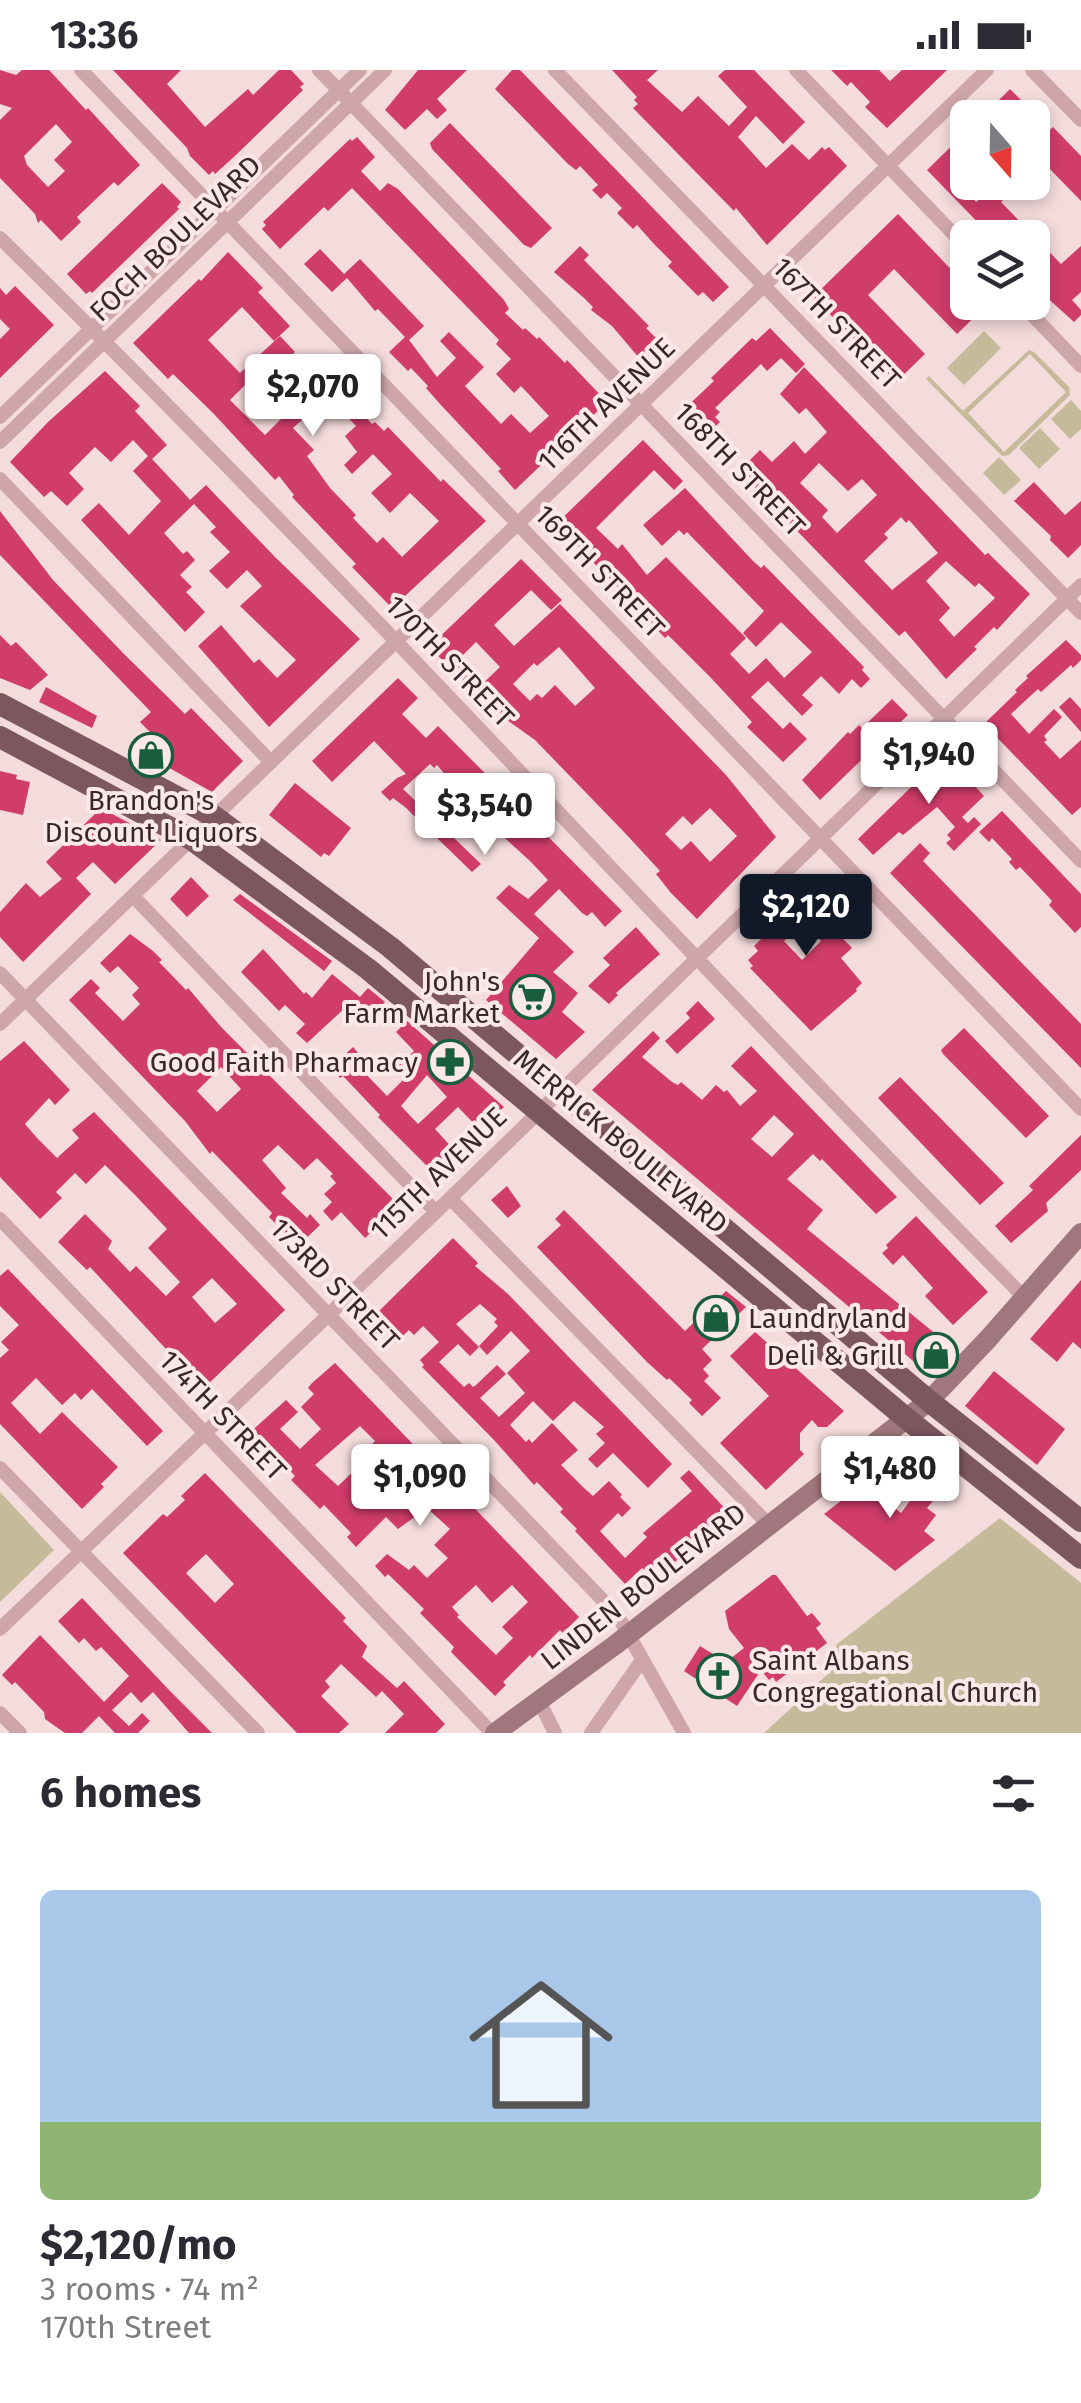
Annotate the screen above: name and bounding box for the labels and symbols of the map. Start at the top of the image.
north arrow [950,100,1050,200]
street label: FOCH BOULEVARD [83,148,268,328]
street label: 167TH STREET [766,251,908,396]
street label: 116TH AVENUE [531,331,682,478]
pin: $2,070 [232,354,394,439]
street label: 168TH STREET [668,396,812,544]
street label: 169TH STREET [528,498,672,645]
street label: 170TH STREET [379,589,521,734]
pin: $1,940 [848,722,1010,807]
shop icon: Brandon's Discount Liquors [128,732,174,778]
pin: $3,540 [404,773,566,858]
place label: Brandon's Discount Liquors [44,784,258,849]
pin: $2,120 [725,874,887,959]
place label: John's Farm Market [343,965,501,1030]
supermarket icon: John's Farm Market [509,974,555,1020]
pharmacy icon: Good Faith Pharmacy [427,1039,473,1085]
street label: MERRICK BOULEVARD [507,1042,734,1240]
place label: Good Faith Pharmacy [150,1046,418,1079]
street label: 115TH AVENUE [363,1100,513,1247]
street label: 173RD STREET [263,1211,406,1358]
shop icon: Laundryland [693,1295,739,1341]
place label: Laundryland [748,1302,907,1335]
shop icon: Deli & Grill [913,1332,959,1378]
place label: Deli & Grill [767,1339,904,1372]
street label: 174TH STREET [152,1343,293,1488]
pin: $1,480 [809,1436,971,1521]
pin: $1,090 [339,1444,501,1529]
street label: LINDEN BOULEVARD [534,1496,752,1677]
place label: Saint Albans Congregational Church [752,1644,1038,1709]
church icon: Saint Albans Congregational Church [696,1653,742,1699]

